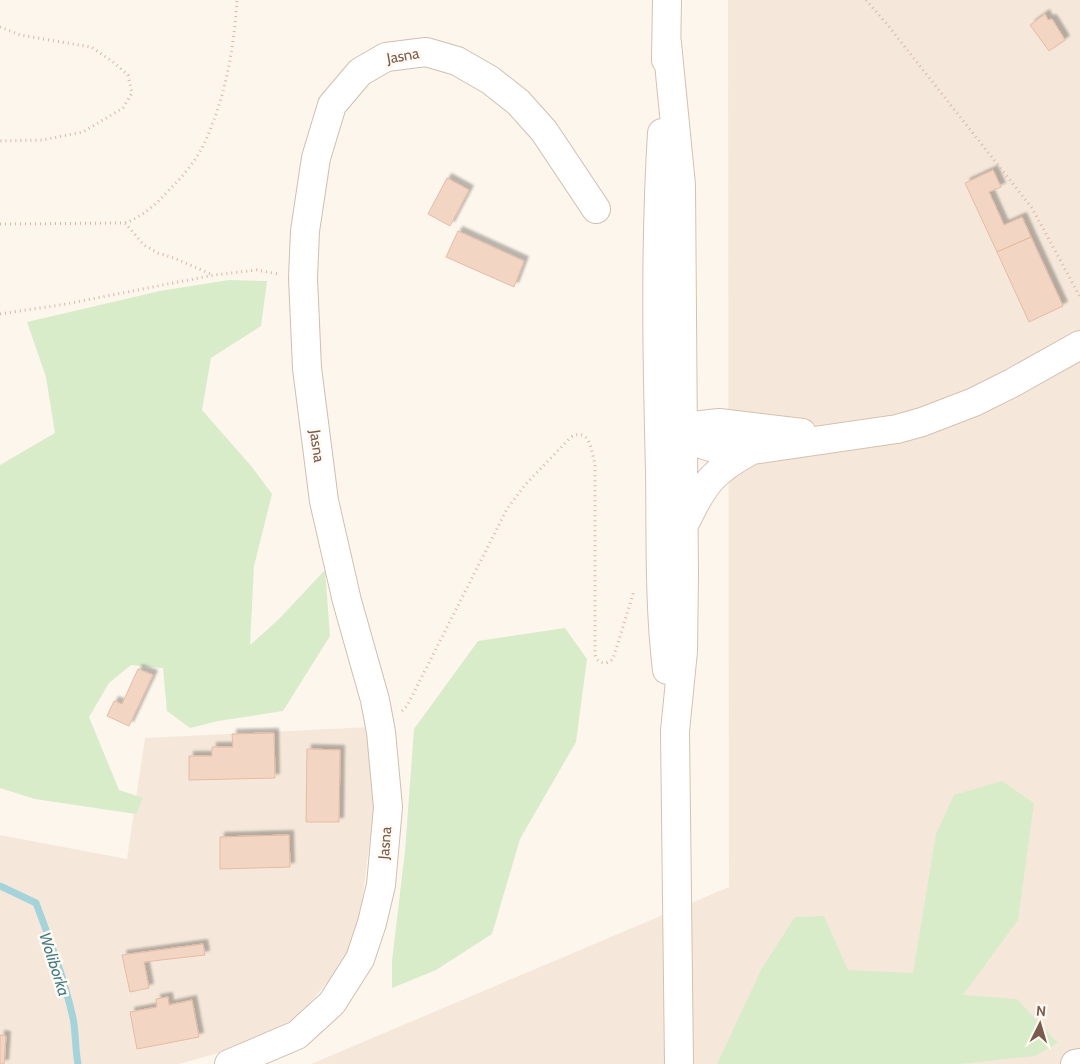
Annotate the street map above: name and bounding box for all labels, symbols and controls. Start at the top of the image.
street label: Jasna [384,44,421,68]
street label: Jasna [306,428,328,464]
street label: Jasna [375,825,395,861]
water label: Woliborka [35,930,74,998]
north arrow [1015,999,1065,1049]
text: N [1035,1002,1047,1020]

